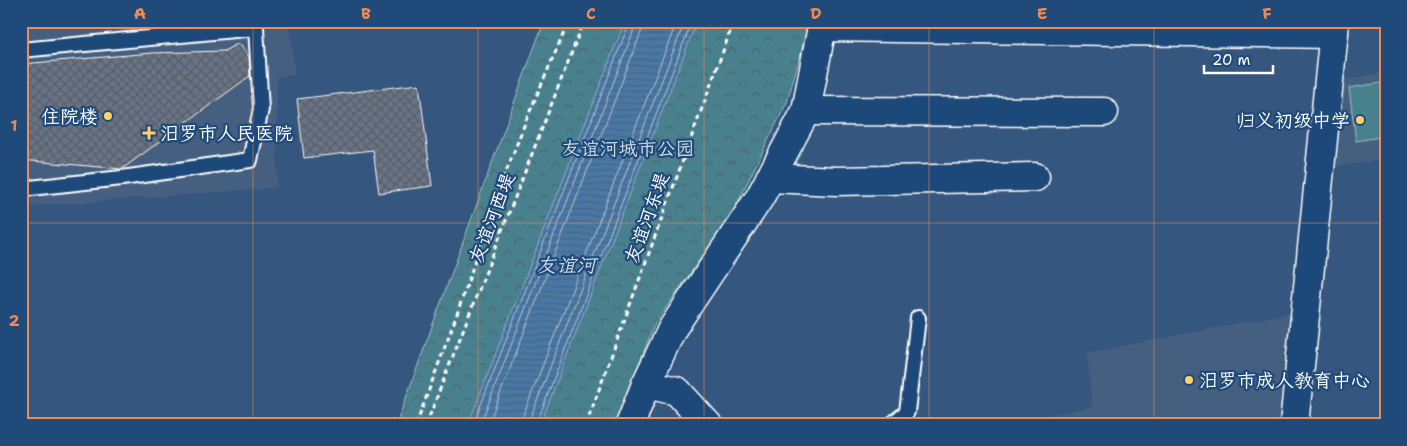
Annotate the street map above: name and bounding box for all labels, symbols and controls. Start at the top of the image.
text: A [134,3,146,24]
text: B [361,3,371,24]
text: C [586,3,596,24]
text: D [810,3,822,24]
text: E [1037,3,1047,24]
text: F [1262,3,1272,24]
scale bar [1204,42,1273,74]
text: 20 m [1212,50,1251,70]
place label: 住院楼 [41,104,98,129]
place label: 归义初级中学 [1236,108,1350,133]
marker: 住院楼 [102,110,114,122]
marker: 归义初级中学 [1354,114,1366,126]
text: 1 [10,115,18,136]
place label: 汨罗市人民医院 [160,121,293,146]
marker: 汨罗市人民医院 [142,126,156,140]
park label: 友谊河城市公园 [561,136,695,161]
street label: 友谊河西堤 [463,169,521,267]
street label: 友谊河东堤 [619,169,675,267]
water label: 友谊河 [536,252,599,278]
text: 2 [8,310,20,331]
place label: 汨罗市成人教育中心 [1199,368,1370,393]
marker: 汨罗市成人教育中心 [1183,374,1195,386]

